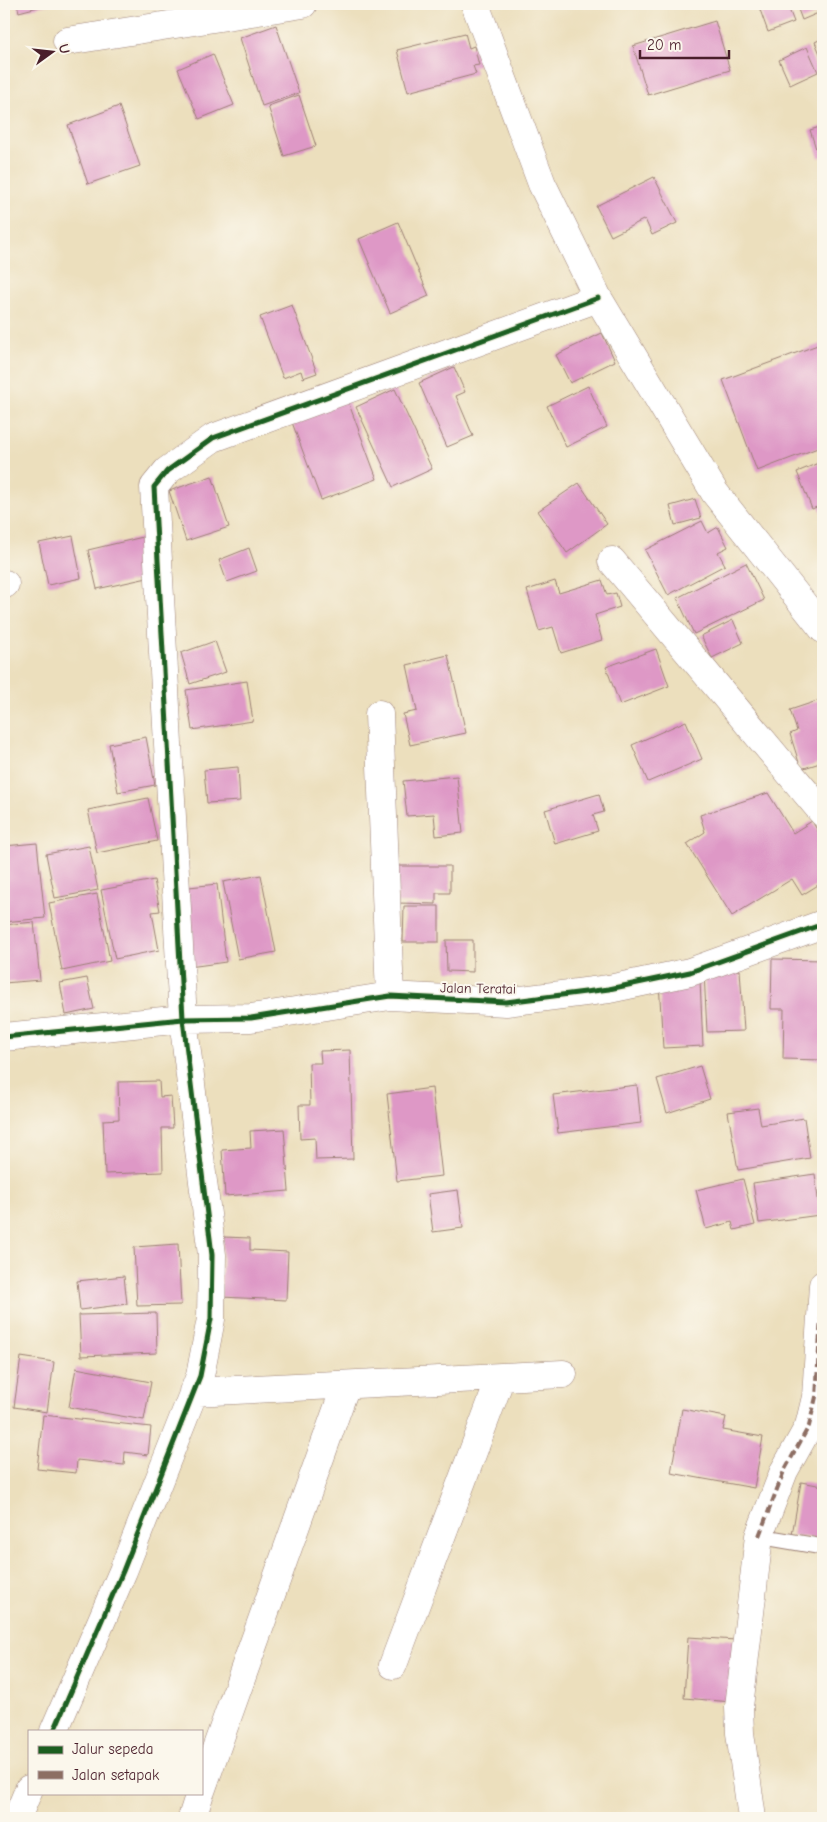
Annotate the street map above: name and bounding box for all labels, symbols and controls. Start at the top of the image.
north arrow [28,28,78,78]
scale bar [640,28,728,60]
text: 20 m [647,36,681,54]
text: U [55,42,73,55]
street label: Jalan Teratai [440,979,516,998]
legend [28,1730,202,1794]
text: Jalur sepeda [72,1740,153,1758]
text: Jalan setapak [72,1766,160,1784]

